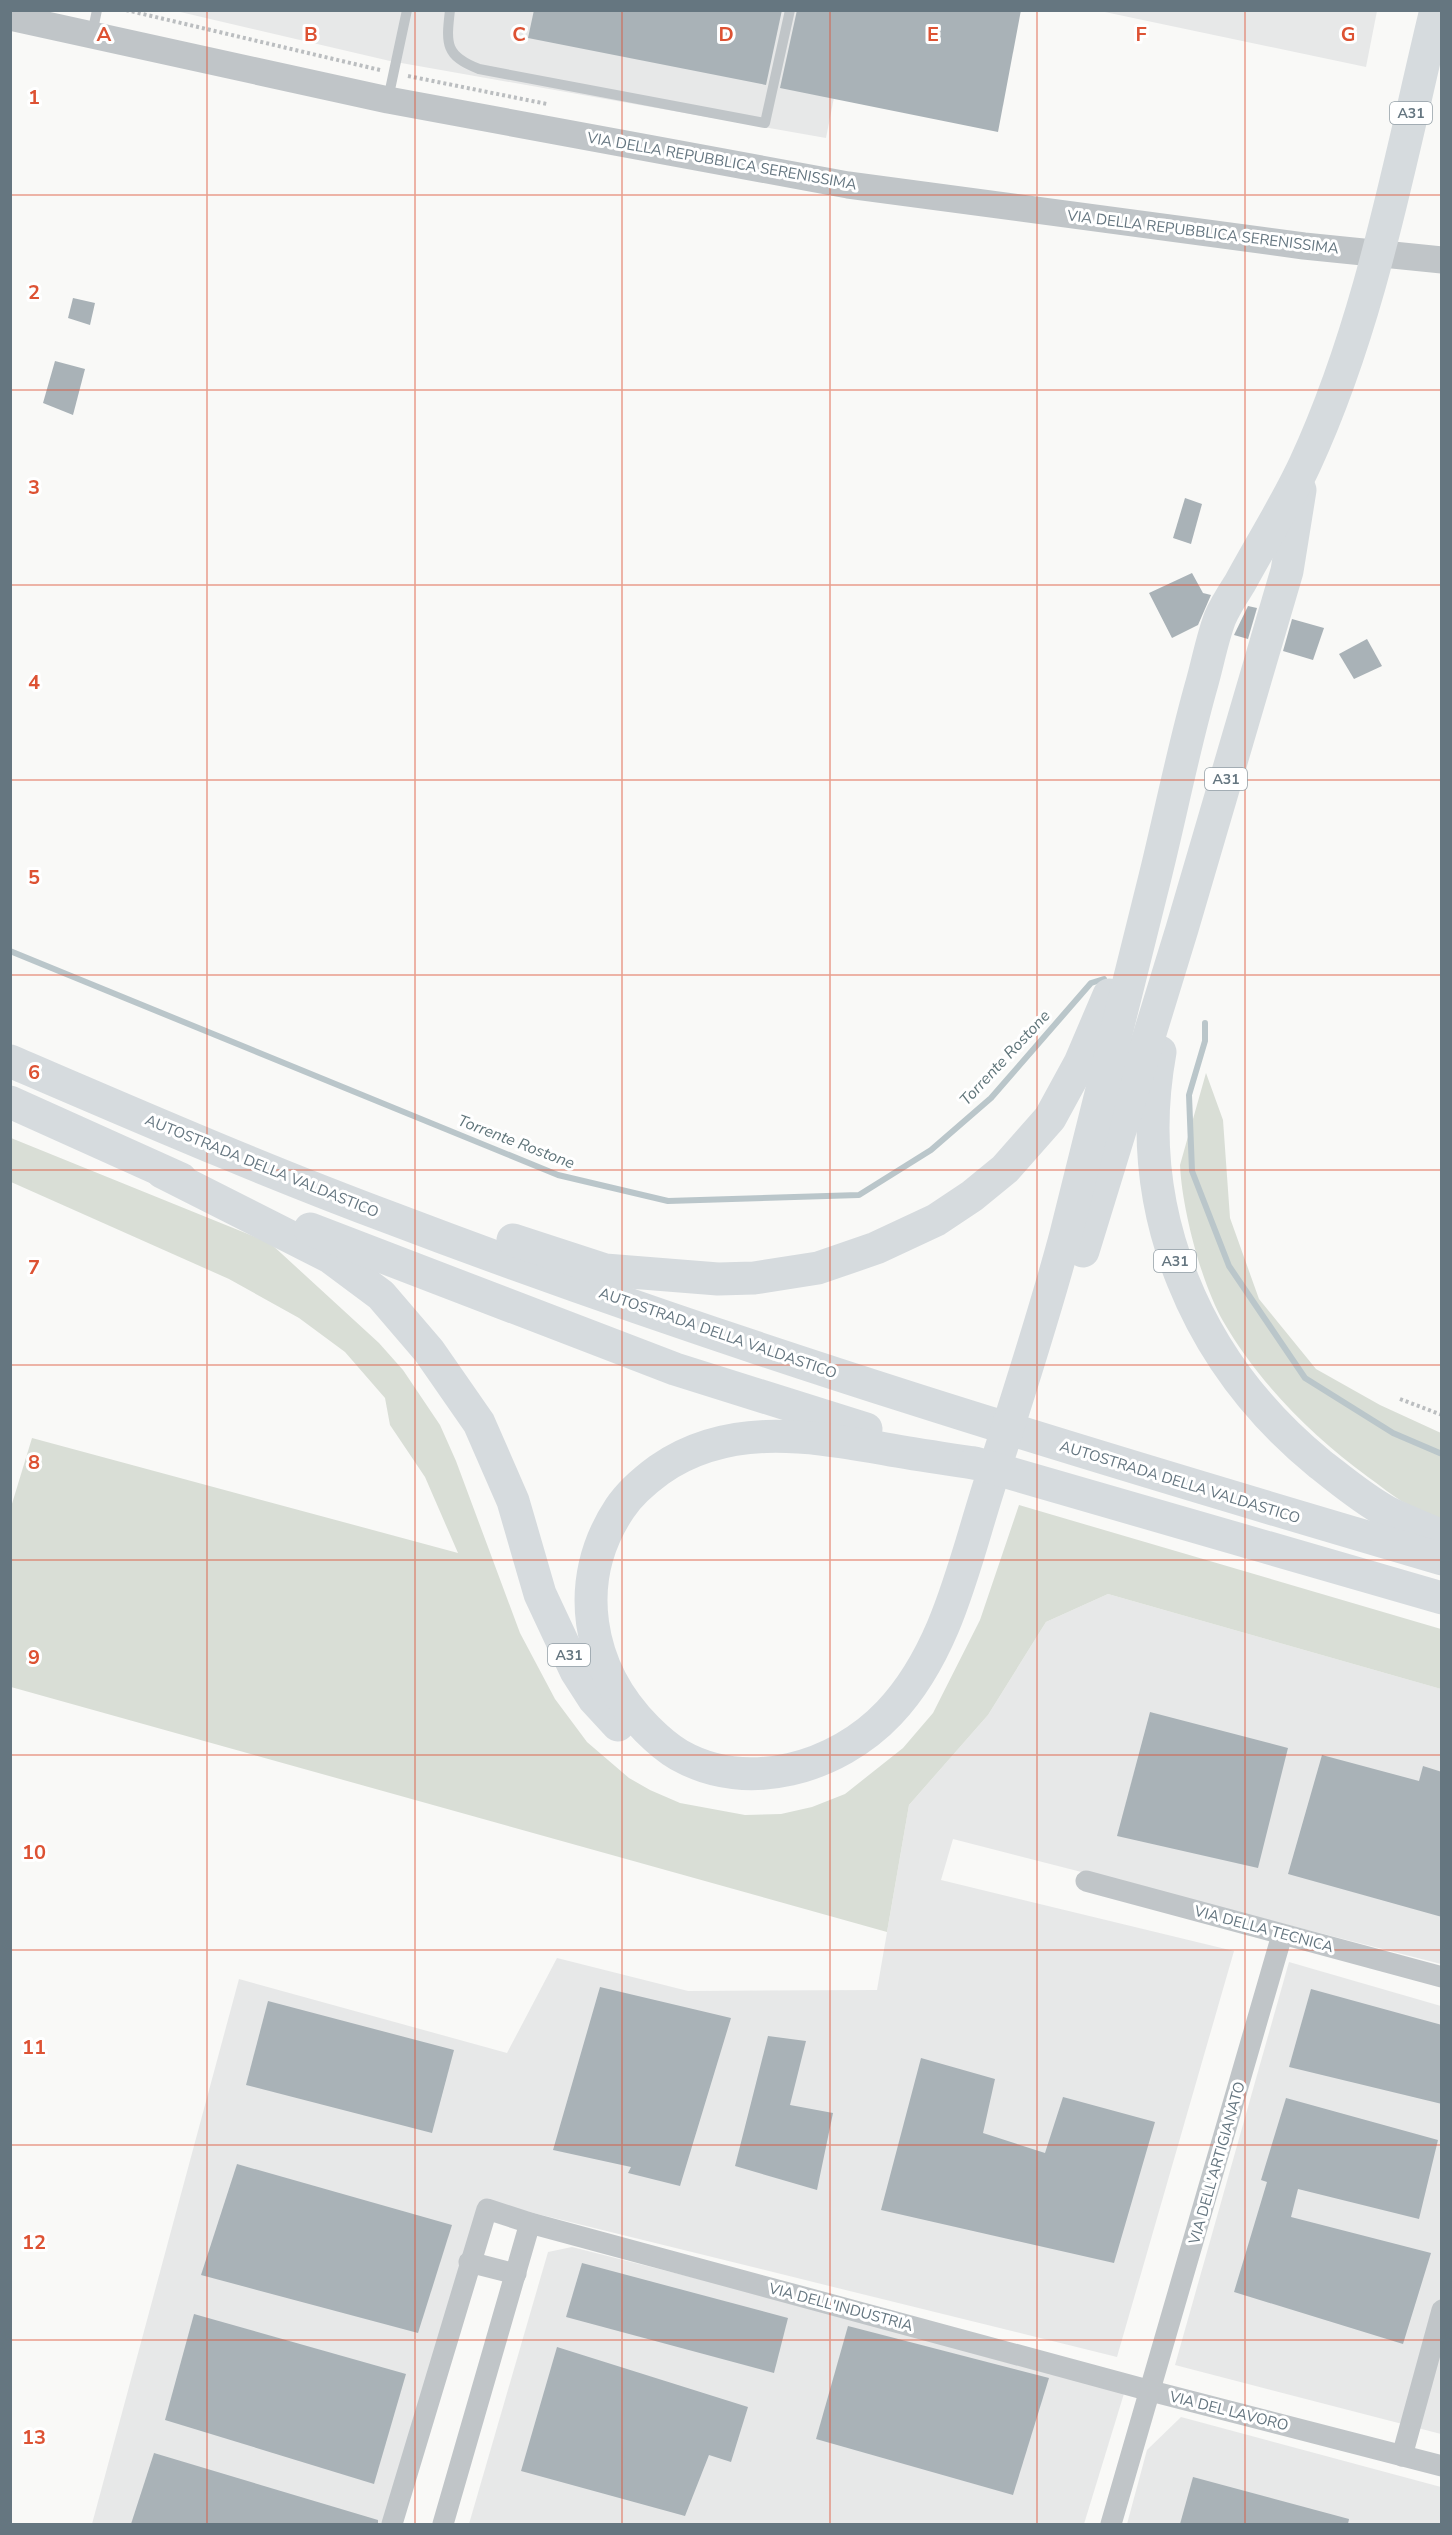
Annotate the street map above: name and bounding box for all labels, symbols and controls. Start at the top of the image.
text: A [97,21,112,48]
text: B [304,21,318,48]
text: C [512,21,526,48]
text: D [718,21,734,48]
text: E [927,21,939,48]
text: F [1135,21,1147,48]
text: G [1341,21,1355,48]
text: 1 [28,84,40,111]
road number: A31 [1390,102,1432,124]
street label: VIA DELLA REPUBBLICA SERENISSIMA [585,127,858,195]
street label: VIA DELLA REPUBBLICA SERENISSIMA [1065,205,1340,259]
text: 2 [28,279,40,306]
text: 3 [28,474,40,501]
text: 4 [28,669,40,696]
road number: A31 [1205,768,1247,790]
text: 5 [28,864,40,891]
water label: Torrente Rostone [955,1005,1055,1111]
text: 6 [28,1059,40,1086]
street label: AUTOSTRADA DELLA VALDASTICO [142,1110,382,1222]
water label: Torrente Rostone [454,1110,578,1175]
road number: A31 [1154,1250,1196,1272]
text: 7 [28,1254,40,1281]
street label: AUTOSTRADA DELLA VALDASTICO [596,1283,840,1383]
street label: AUTOSTRADA DELLA VALDASTICO [1057,1436,1303,1528]
text: 8 [28,1449,40,1476]
text: 9 [28,1644,40,1671]
road number: A31 [548,1644,590,1666]
text: 10 [22,1839,46,1866]
street label: VIA DELLA TECNICA [1191,1901,1336,1957]
text: 11 [22,2034,46,2061]
street label: VIA DELL'ARTIGIANATO [1184,2079,1250,2248]
text: 12 [22,2229,46,2256]
street label: VIA DELL'INDUSTRIA [766,2278,915,2336]
street label: VIA DEL LAVORO [1166,2386,1291,2435]
text: 13 [22,2424,46,2451]

